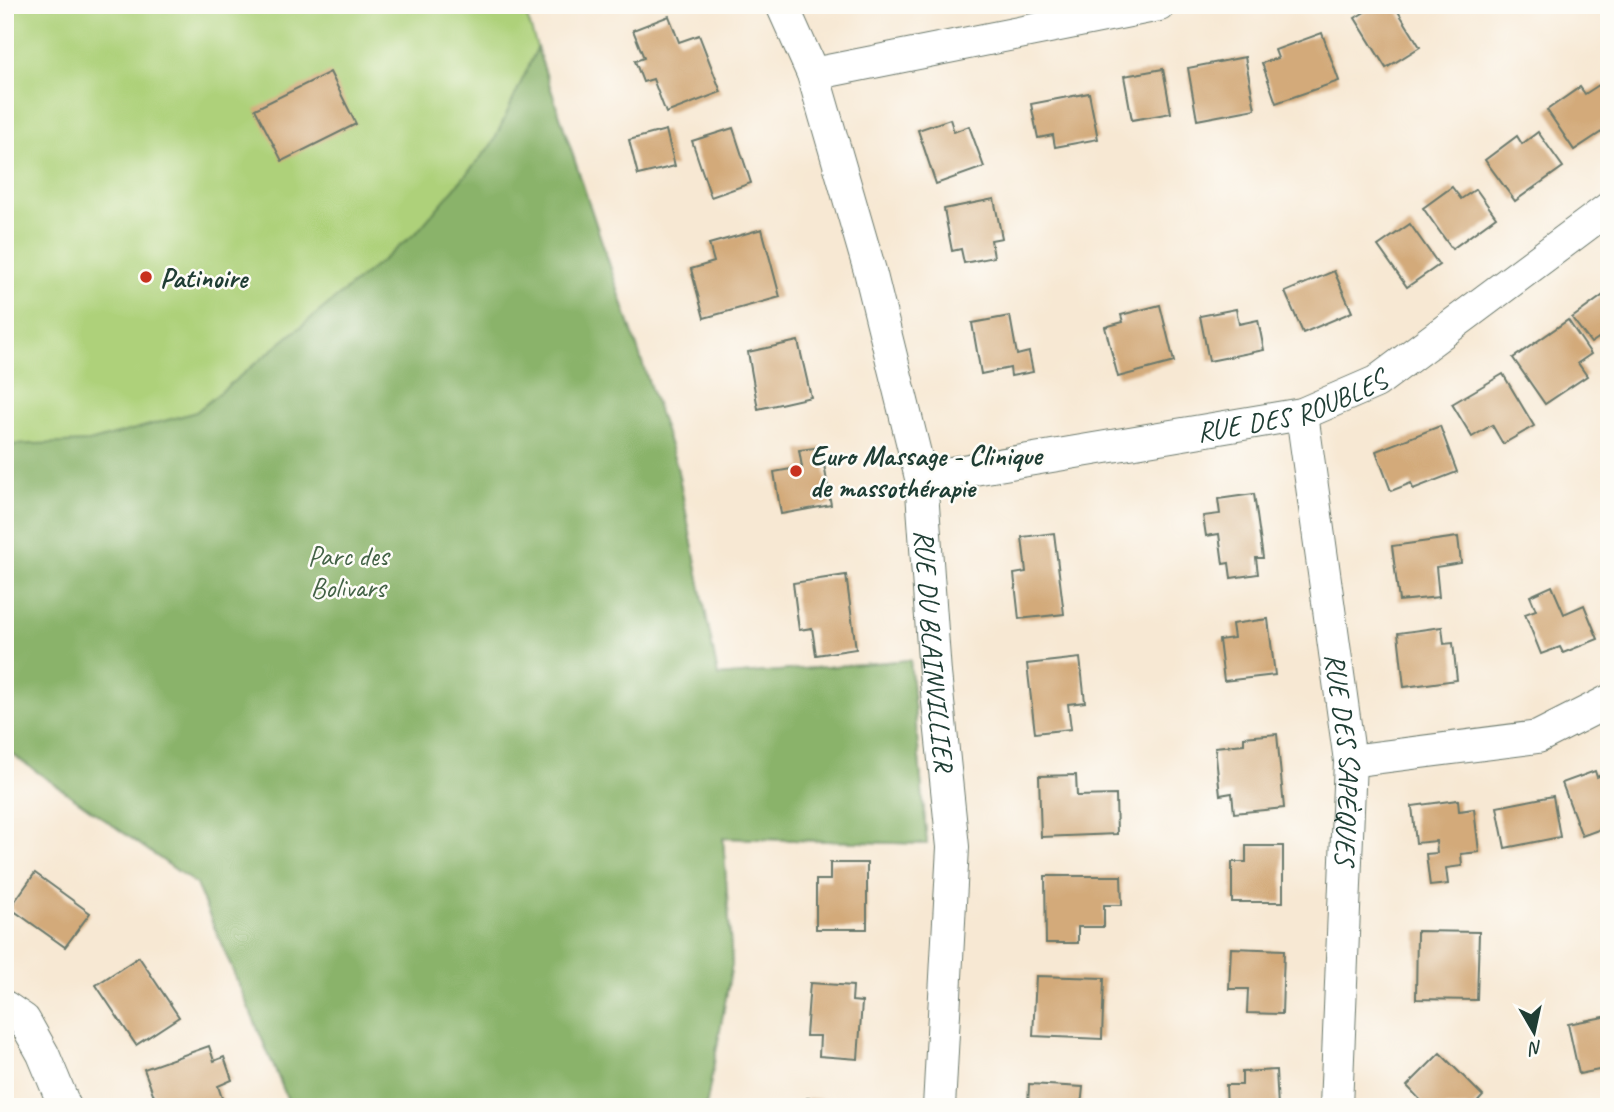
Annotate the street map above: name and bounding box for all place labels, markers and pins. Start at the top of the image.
place label: Patinoire [160,260,250,295]
marker: Patinoire [138,269,154,285]
place label: Euro Massage - Clinique de massothérapie [810,438,1044,505]
marker: Euro Massage - Clinique de massothérapie [788,463,804,479]

